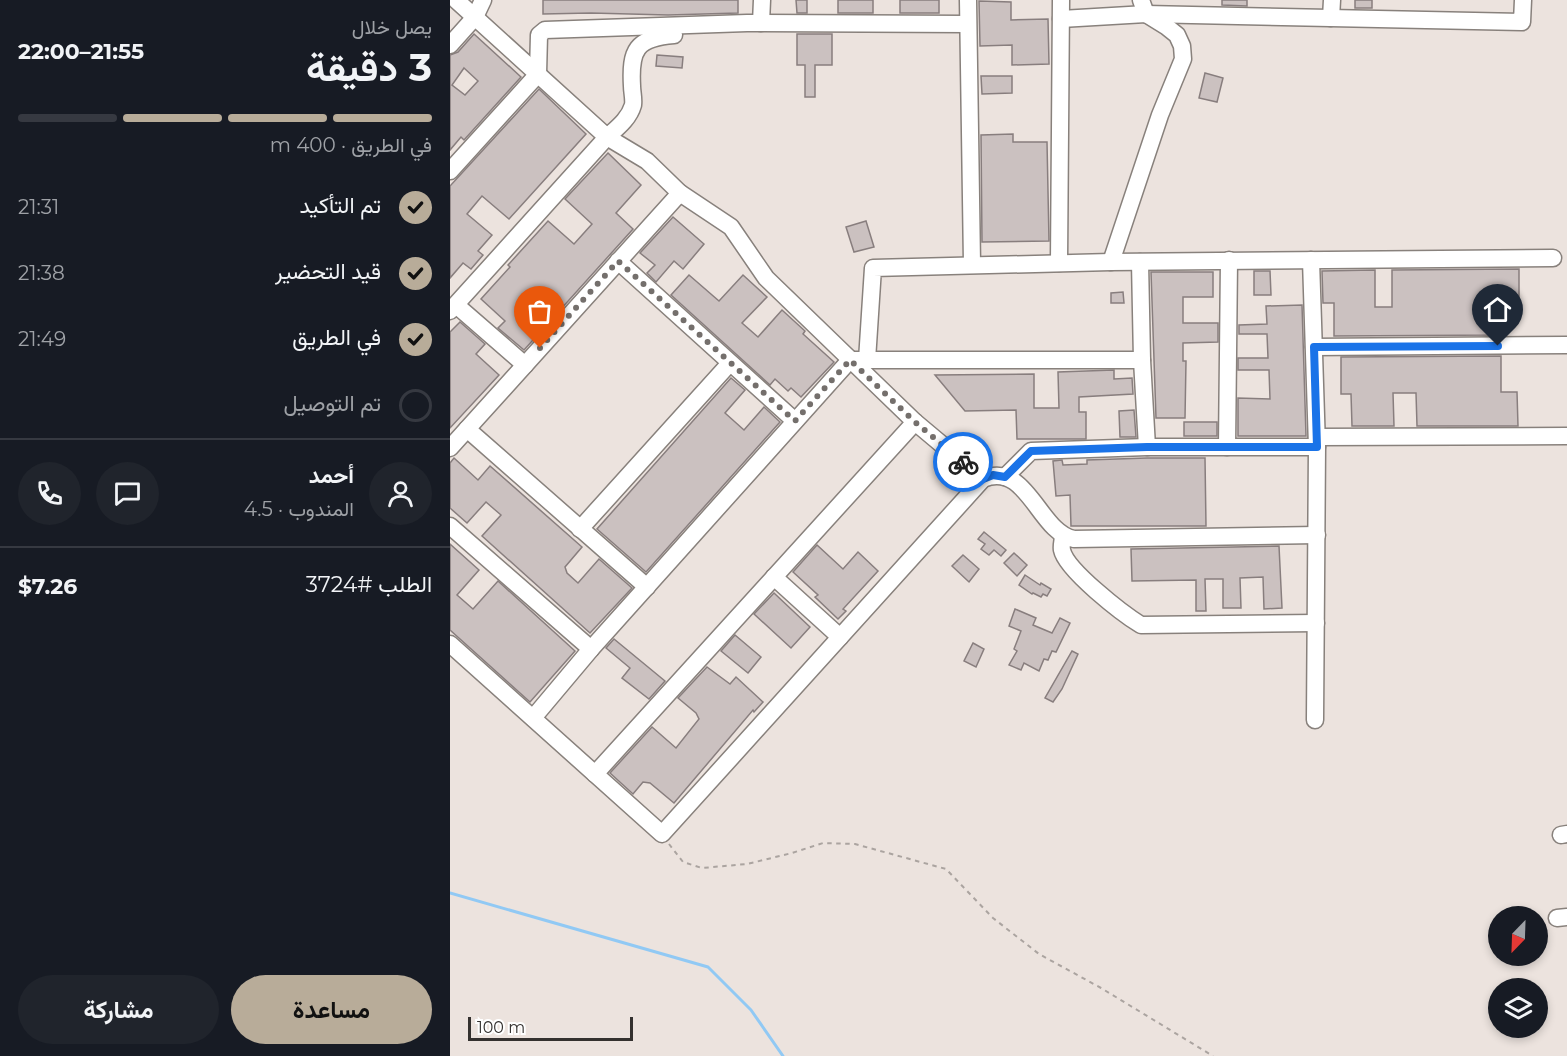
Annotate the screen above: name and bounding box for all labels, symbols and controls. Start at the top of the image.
text: يصل خلال [352,15,432,39]
text: 21:55–22:00 [18,38,144,65]
text: 3 دقيقة [306,43,432,91]
text: في الطريق · 400 m [270,133,432,157]
icon: check [399,191,432,224]
text: تم التأكيد [299,192,381,219]
text: 21:31 [18,195,59,219]
icon: check [399,257,432,290]
text: قيد التحضير [275,258,381,285]
text: 21:38 [18,261,65,285]
pin [1472,284,1523,346]
pin [514,286,565,348]
icon: home [1481,293,1514,326]
icon: bag [523,295,556,328]
icon: check [399,323,432,356]
text: في الطريق [292,324,381,351]
text: 21:49 [18,327,66,351]
text: تم التوصيل [284,390,381,417]
courier [933,432,993,492]
icon: bike [947,446,980,479]
button: phone [18,462,81,525]
button: chat [96,462,159,525]
text: أحمد [309,462,354,489]
button: person [369,462,432,525]
text: المندوب · 4.5 [244,497,354,521]
text: الطلب #3724 [306,571,432,598]
text: $7.26 [18,573,77,600]
north arrow [1488,906,1548,966]
map controls [1488,906,1548,1038]
button: مشاركة [18,975,219,1044]
button: مساعدة [231,975,432,1044]
button: layers [1488,978,1548,1038]
scale bar [468,1014,633,1042]
text: 100 m [477,1018,525,1037]

